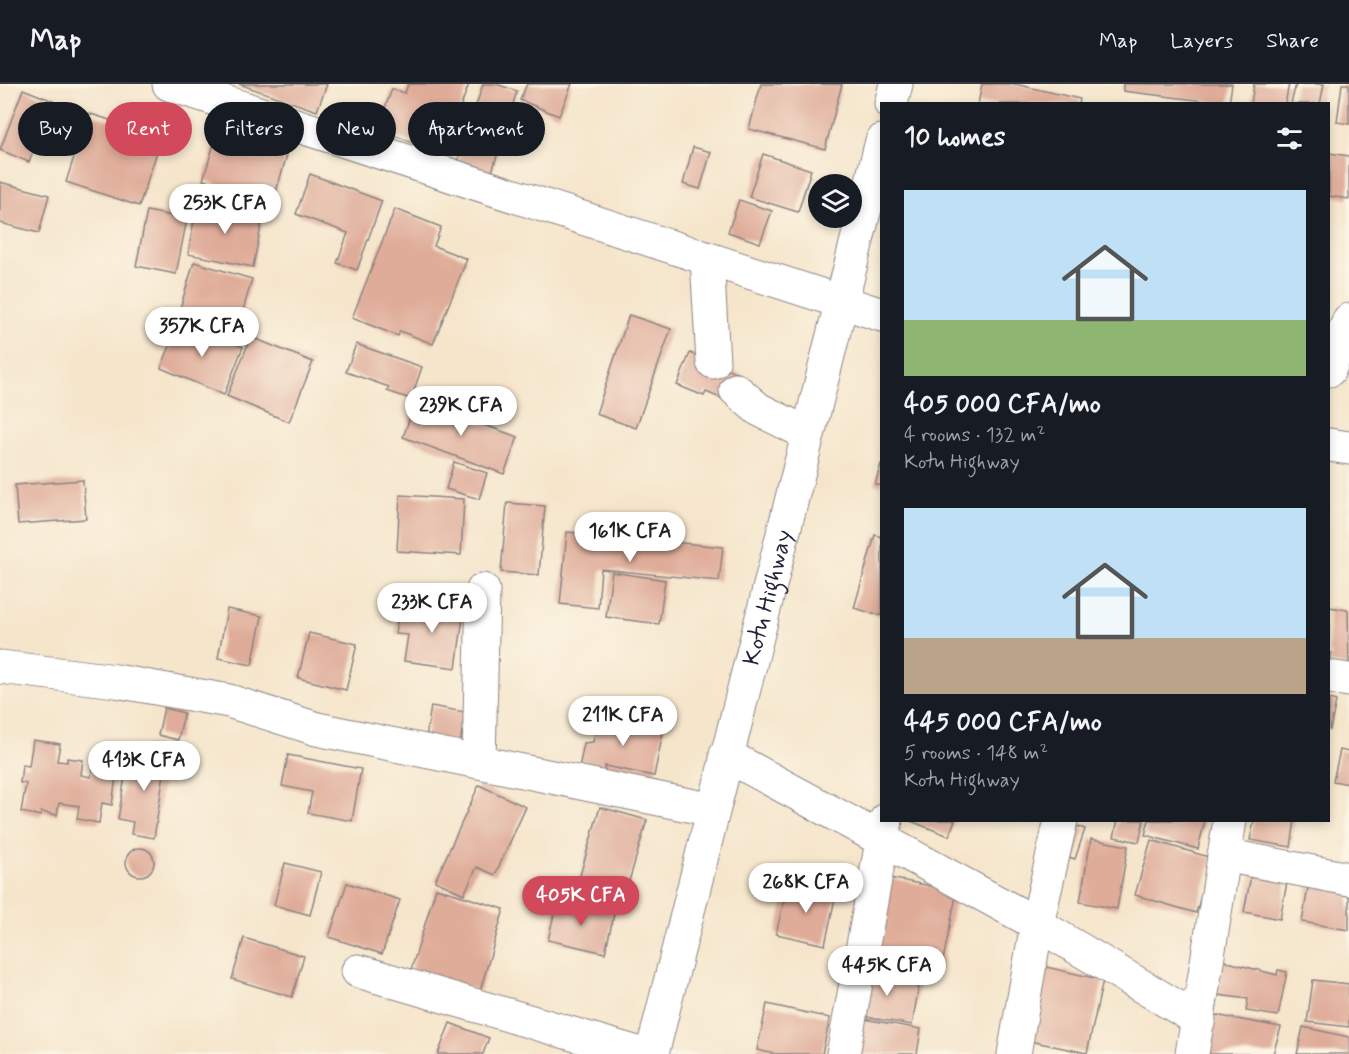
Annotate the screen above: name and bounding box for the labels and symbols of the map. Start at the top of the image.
pin: 253K CFA [163,184,287,235]
pin: 357K CFA [140,307,264,358]
pin: 239K CFA [399,386,523,437]
pin: 161K CFA [568,512,692,563]
street label: Kotu Highway [737,526,801,669]
pin: 233K CFA [370,583,494,634]
pin: 211K CFA [561,696,685,747]
pin: 413K CFA [82,741,206,792]
pin: 268K CFA [744,863,868,914]
pin: 405K CFA [519,876,643,927]
pin: 445K CFA [825,946,949,997]

